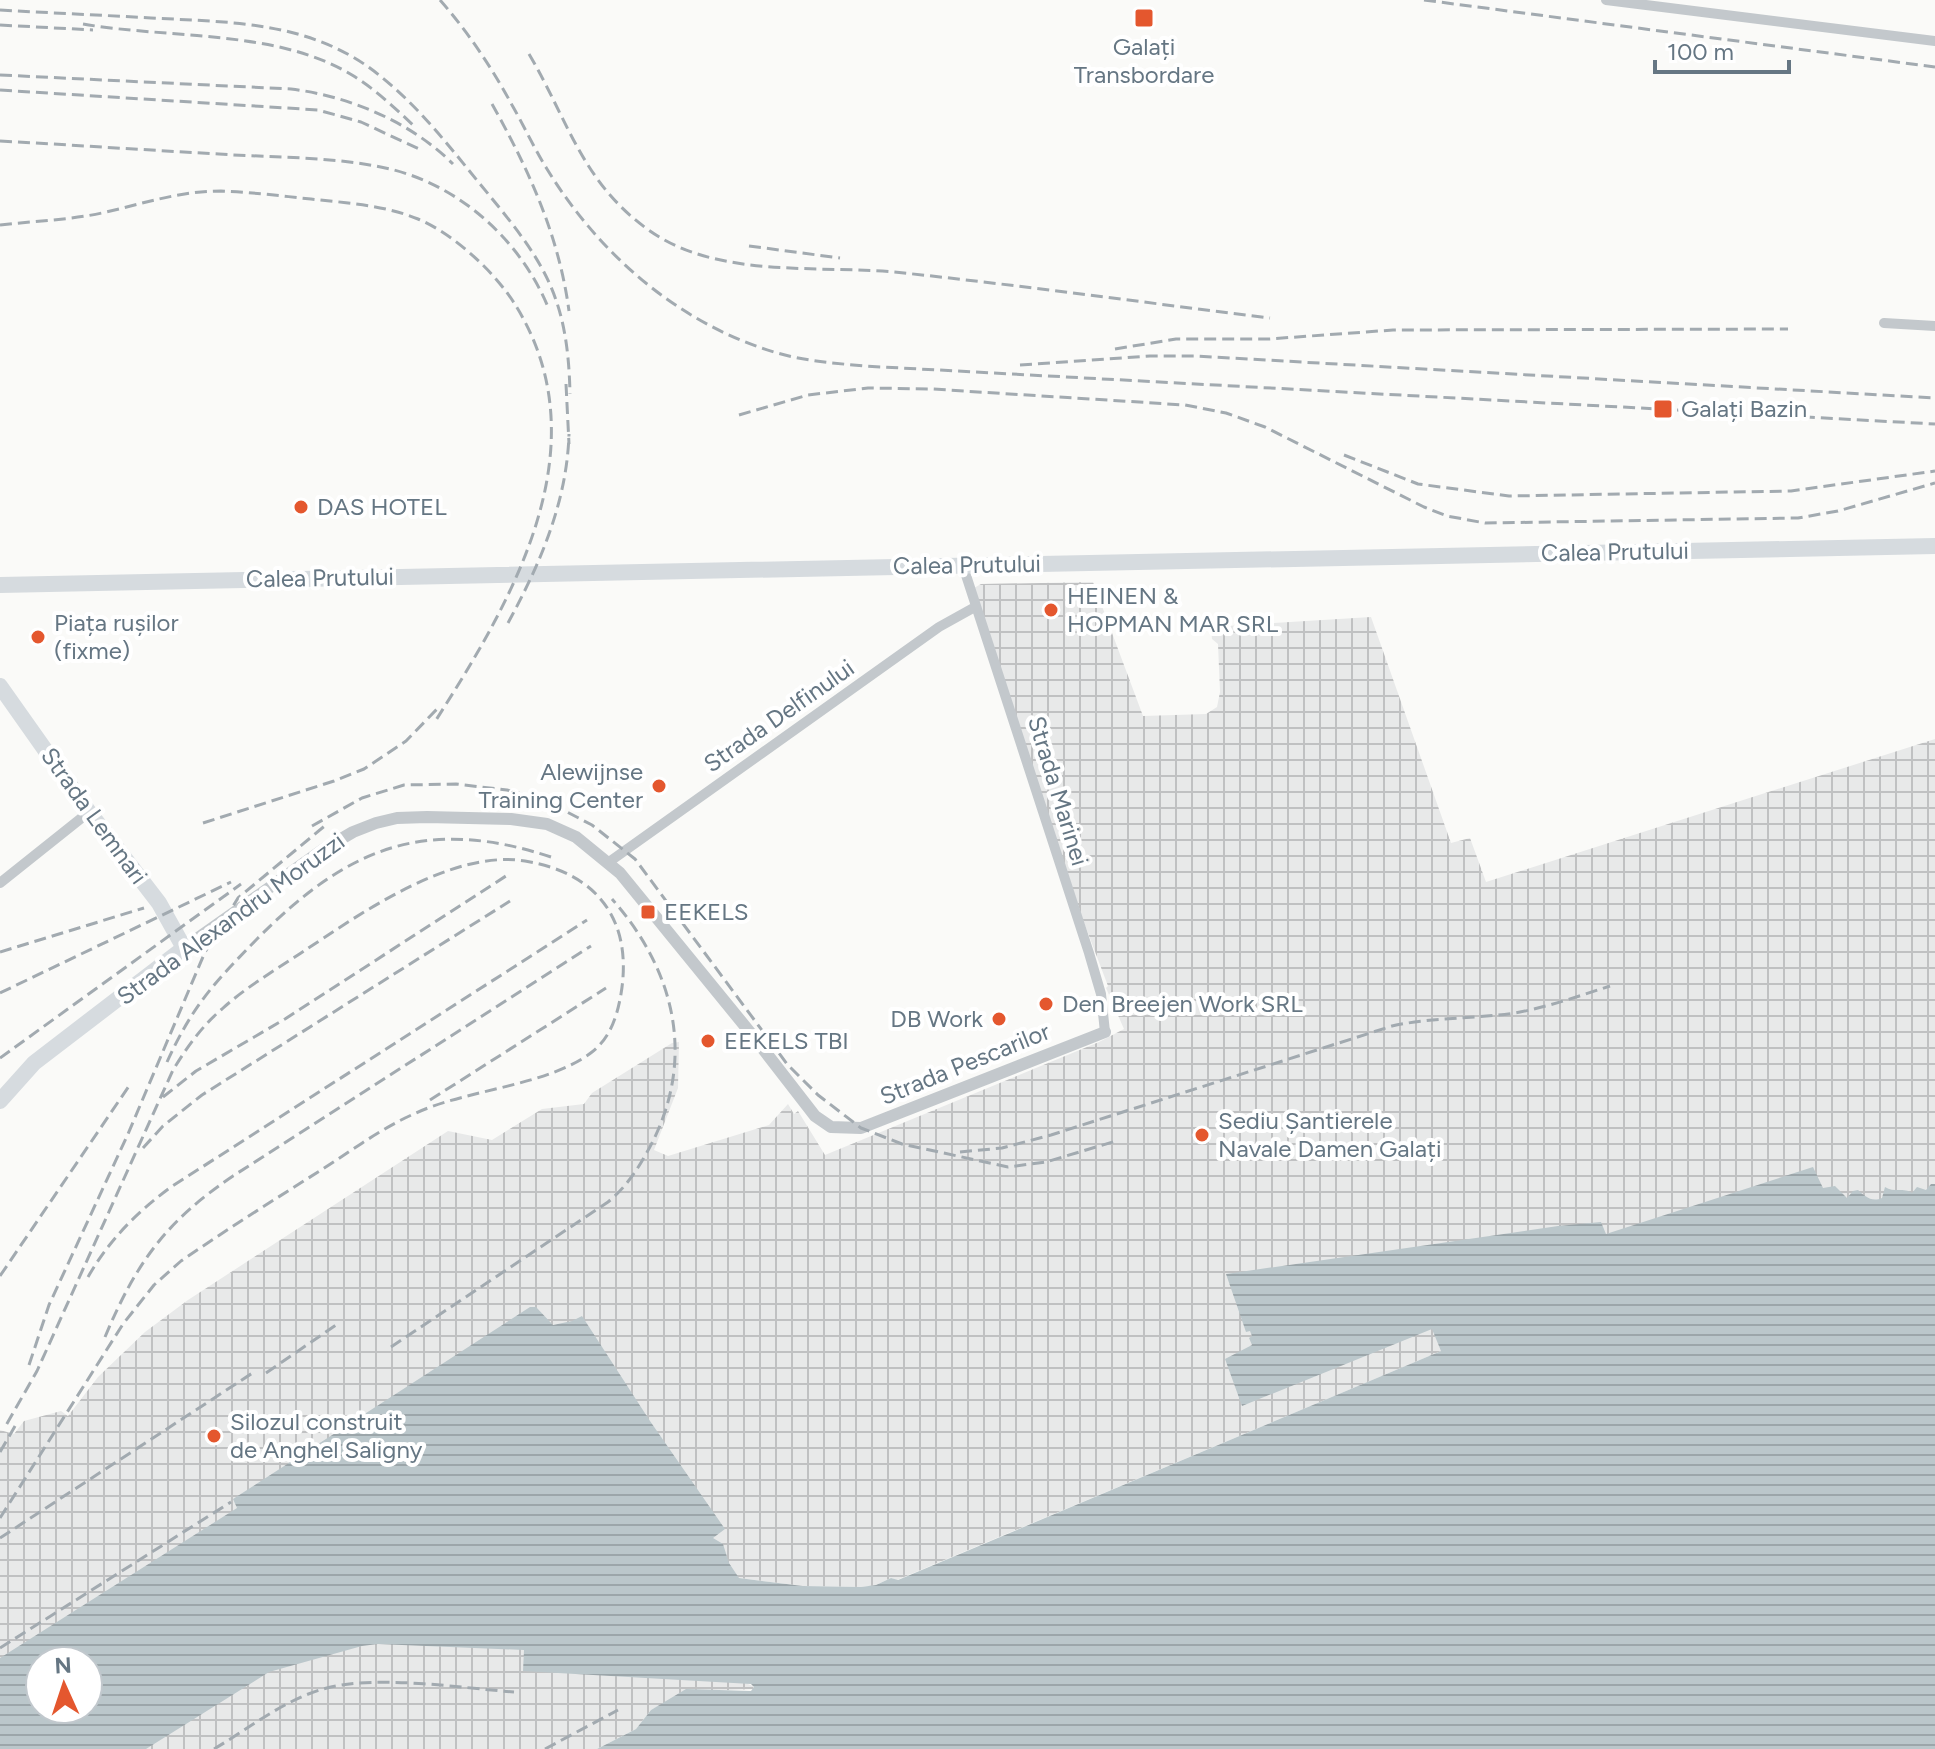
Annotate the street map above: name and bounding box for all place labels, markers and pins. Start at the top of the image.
marker: Galați Transbordare [1133,7,1155,29]
place label: Galați Transbordare [1074,32,1214,89]
place label: Galați Bazin [1681,394,1807,423]
marker: Galați Bazin [1652,398,1674,420]
place label: DAS HOTEL [317,492,447,521]
marker: DAS HOTEL [292,498,310,516]
place label: HEINEN & HOPMAN MAR SRL [1067,581,1279,638]
marker: HEINEN & HOPMAN MAR SRL [1042,601,1060,619]
place label: Piața rușilor (fixme) [54,608,179,665]
marker: Piața rușilor (fixme) [29,628,47,646]
place label: Alewijnse Training Center [479,757,643,814]
marker: Alewijnse Training Center [650,777,668,795]
place label: EEKELS [664,897,748,926]
marker: EEKELS [639,903,657,921]
place label: Den Breejen Work SRL [1062,989,1303,1018]
marker: Den Breejen Work SRL [1037,995,1055,1013]
place label: DB Work [890,1004,983,1033]
marker: DB Work [990,1010,1008,1028]
place label: EEKELS TBI [724,1026,849,1055]
marker: EEKELS TBI [699,1032,717,1050]
place label: Sediu Șantierele Navale Damen Galați [1218,1106,1442,1163]
marker: Sediu Șantierele Navale Damen Galați [1193,1126,1211,1144]
place label: Silozul construit de Anghel Saligny [230,1407,423,1464]
marker: Silozul construit de Anghel Saligny [205,1427,223,1445]

